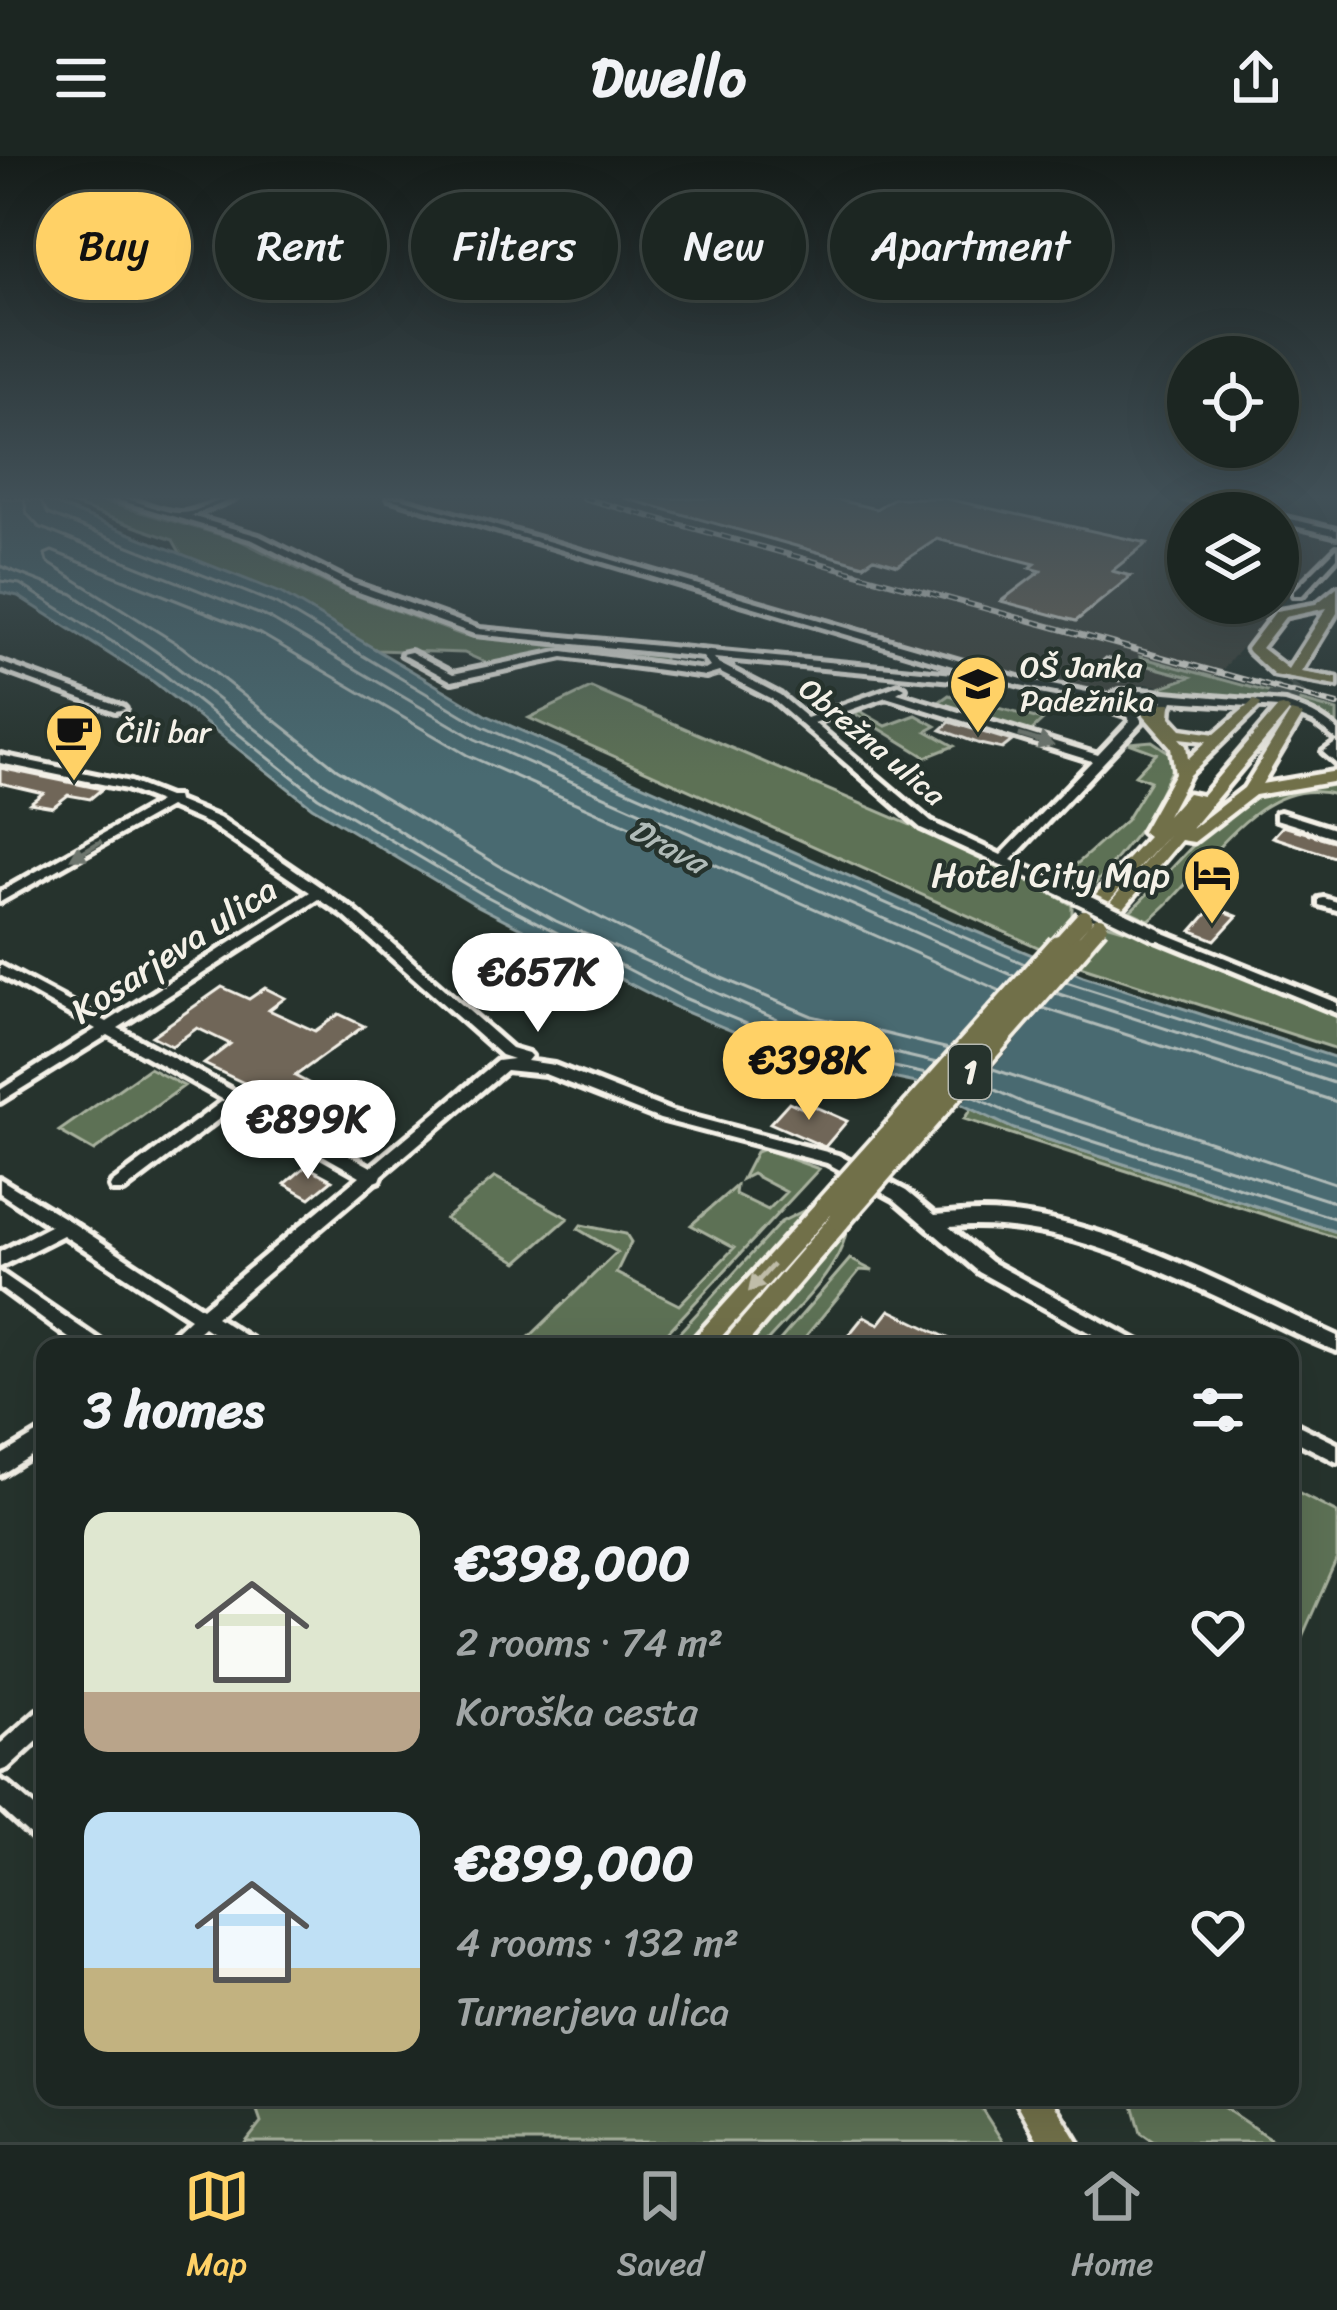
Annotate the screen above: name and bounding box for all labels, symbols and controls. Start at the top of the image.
text: Dwello [591,30,746,126]
icon: menu [48,45,114,111]
icon: share [1223,45,1289,111]
chip: Buy [36,192,191,300]
chip: Rent [215,192,387,300]
chip: Filters [411,192,618,300]
chip: New [642,192,806,300]
chip: Apartment [830,192,1112,300]
map controls [1167,336,1299,624]
button: locate [1167,336,1299,468]
button: layers [1167,492,1299,624]
place label: OŠ Janka Padežnika [1020,640,1154,728]
school or university icon: OŠ Janka Padežnika [947,653,1009,735]
street label: Obrežna ulica [786,663,959,821]
cafe icon: Čili bar [43,701,105,783]
place label: Čili bar [116,705,213,759]
one-way arrow [1018,731,1055,750]
water label: Drava [618,801,722,893]
one-way arrow [69,838,103,859]
place label: Hotel City Map [931,843,1170,907]
hotel icon: Hotel City Map [1181,844,1243,926]
street label: Kosarjeva ulica [57,859,291,1041]
pin: €657K [454,933,622,1035]
text: €657K [479,937,597,1006]
pin: €398K [725,1021,893,1123]
text: €398K [750,1025,868,1094]
road number: 1 [949,1045,991,1099]
pin: €899K [224,1080,392,1182]
text: €899K [247,1084,369,1153]
one-way arrow [748,1263,775,1292]
text: 3 homes [84,1365,264,1455]
icon: filters [1185,1377,1251,1443]
text: €398,000 [456,1518,690,1608]
icon: home [180,1560,324,1704]
icon: heart [1185,1599,1251,1665]
text: 2 rooms · 74 m² [456,1608,723,1677]
text: Koroška cesta [456,1677,698,1746]
text: €899,000 [456,1818,694,1908]
icon: home [180,1860,324,2004]
icon: heart [1185,1899,1251,1965]
text: 4 rooms · 132 m² [456,1908,739,1977]
text: Turnerjeva ulica [456,1977,729,2046]
tab: Map [184,2163,250,2293]
tab: Saved [617,2163,704,2293]
tab: Home [1071,2163,1153,2293]

